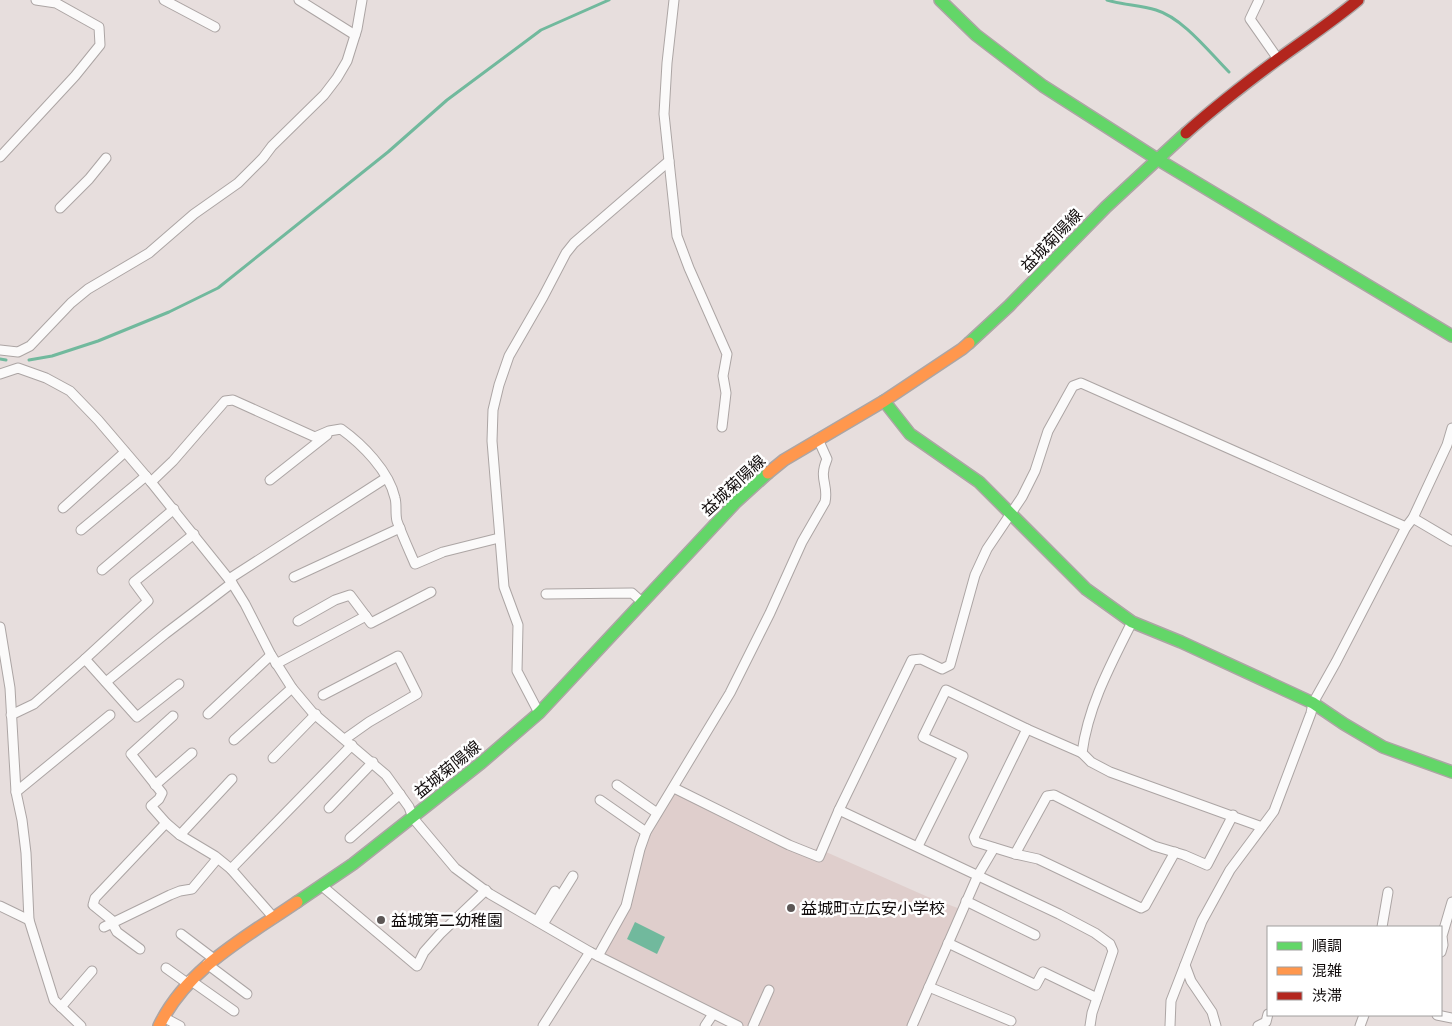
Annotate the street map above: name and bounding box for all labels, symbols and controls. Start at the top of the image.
street label: 益城菊陽線 [1017,205,1086,276]
street label: 益城菊陽線 [698,451,769,520]
street label: 益城菊陽線 [410,737,484,802]
place label: 益城町立広安小学校 [801,899,945,918]
marker: 益城町立広安小学校 [785,902,797,914]
place label: 益城第二幼稚園 [391,911,503,930]
marker: 益城第二幼稚園 [375,914,387,926]
legend [1267,926,1442,1016]
text: 順調 [1312,937,1342,955]
text: 混雑 [1312,962,1342,980]
text: 渋滞 [1312,987,1342,1005]

